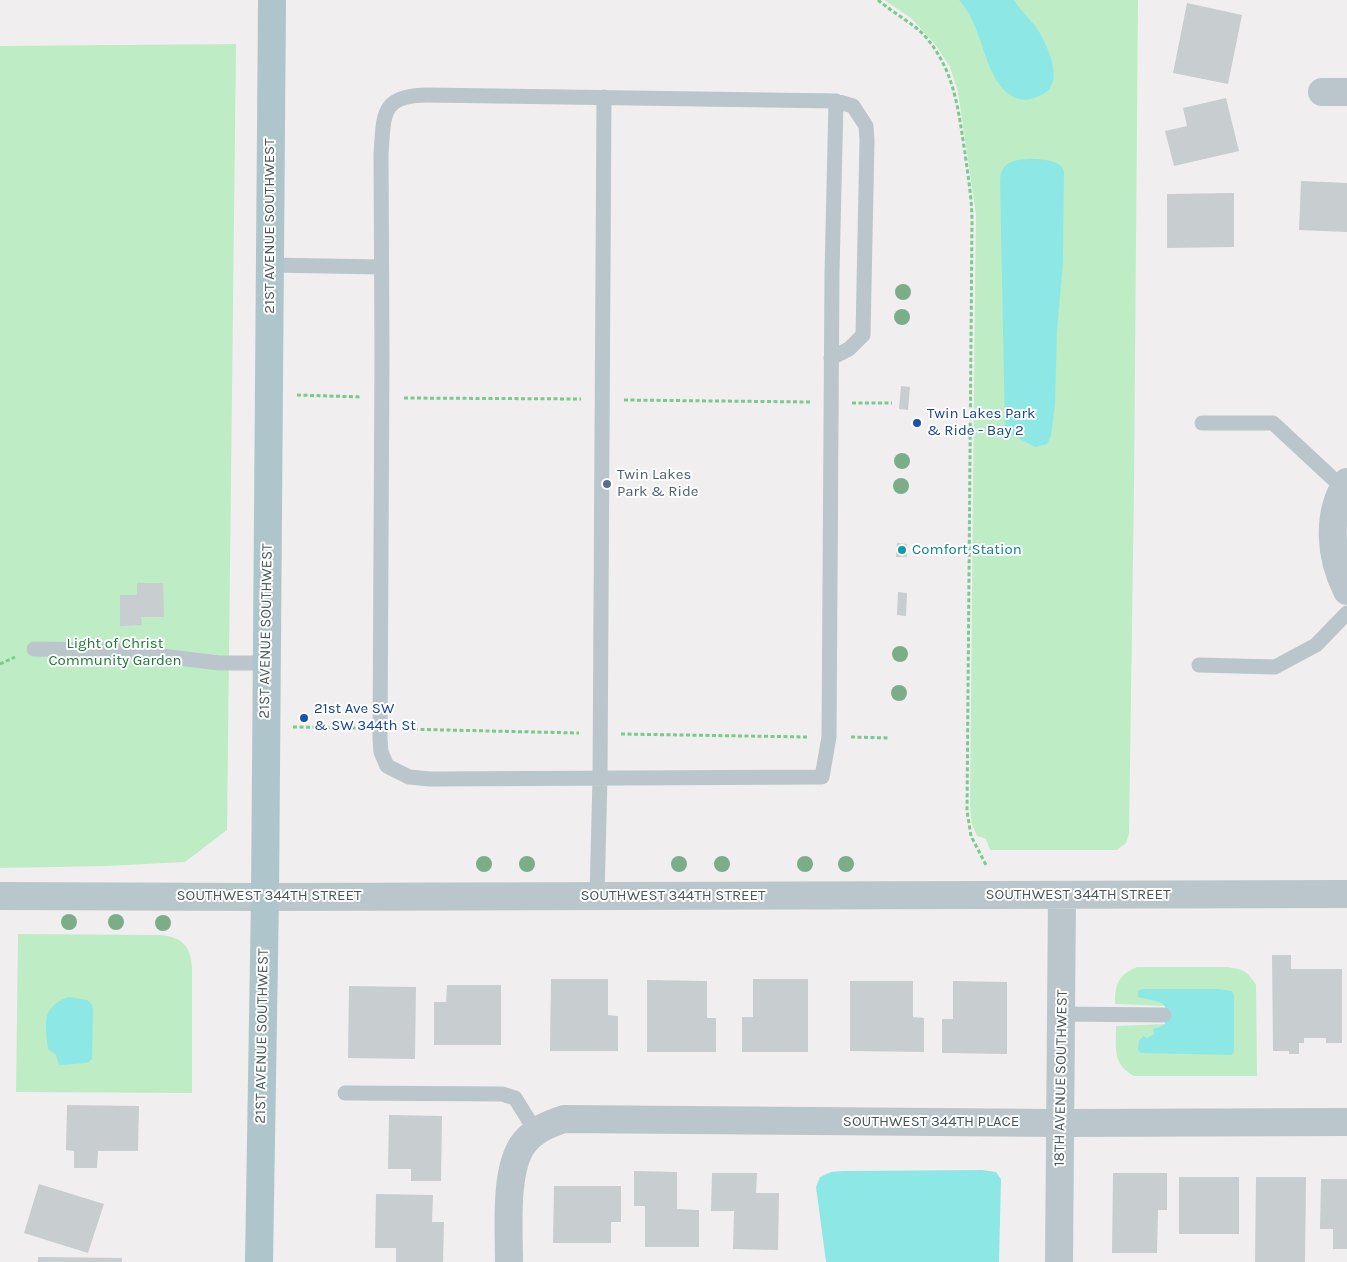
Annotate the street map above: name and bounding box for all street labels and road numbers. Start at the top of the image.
street label: 21ST AVENUE SOUTHWEST [261,138,279,314]
street label: 21ST AVENUE SOUTHWEST [255,543,277,719]
street label: SOUTHWEST 344TH STREET [986,886,1170,904]
street label: SOUTHWEST 344TH STREET [177,887,361,905]
street label: SOUTHWEST 344TH STREET [581,887,765,905]
street label: 21ST AVENUE SOUTHWEST [251,948,273,1124]
street label: 18TH AVENUE SOUTHWEST [1050,989,1072,1167]
street label: SOUTHWEST 344TH PLACE [843,1113,1019,1131]

